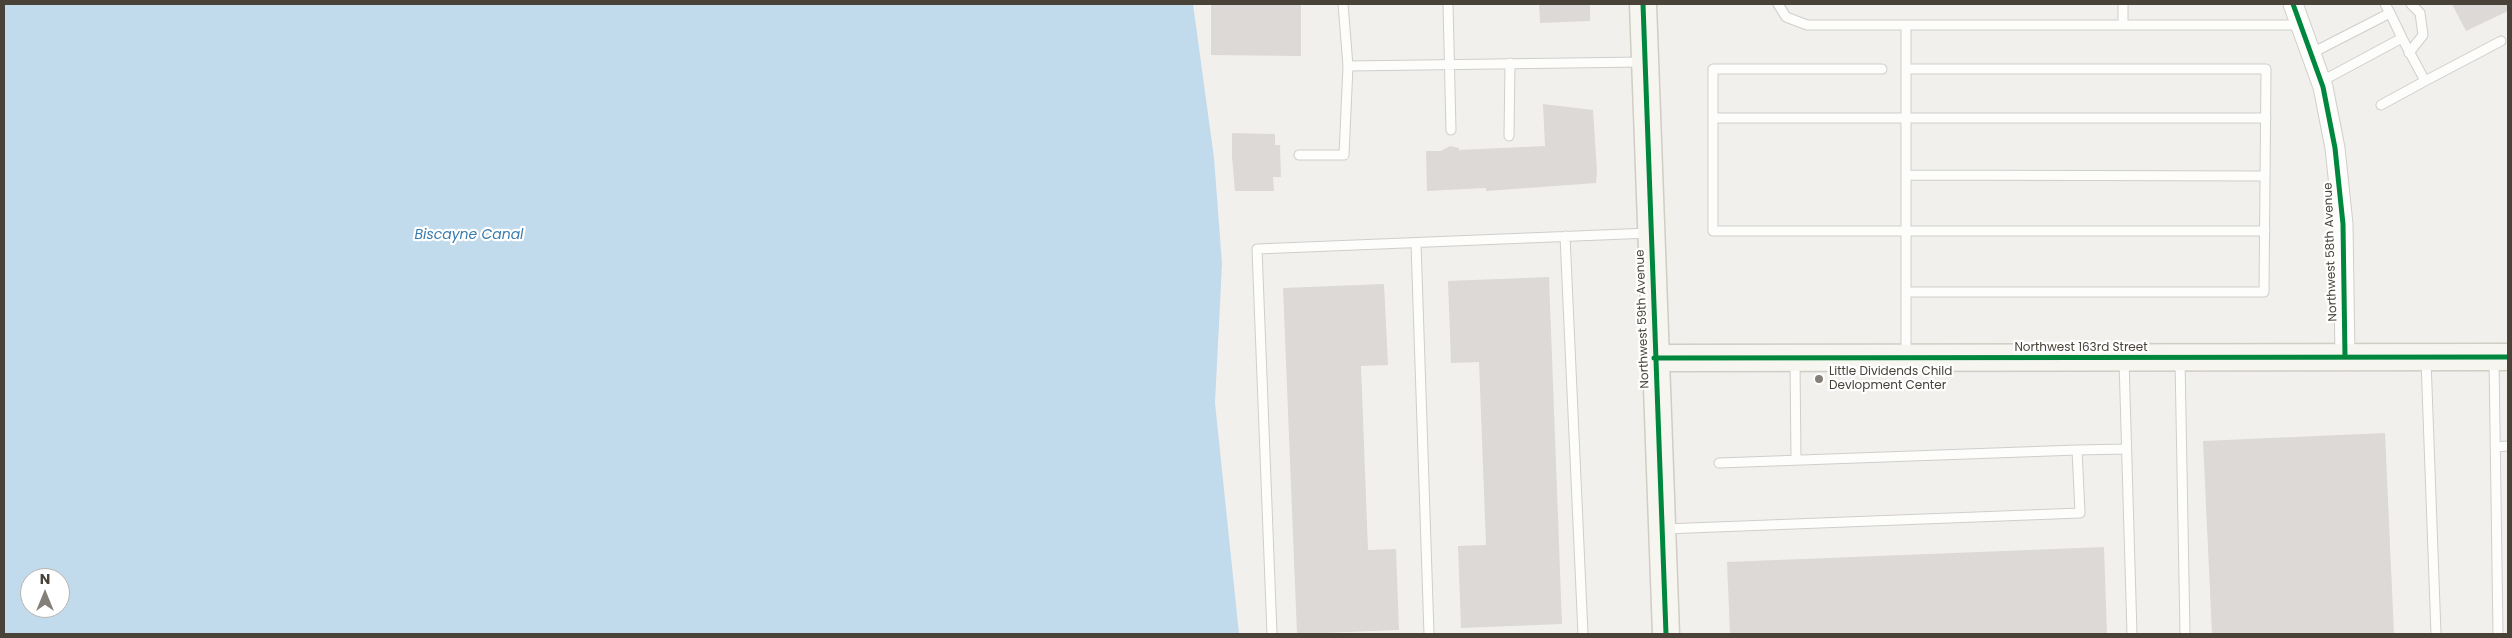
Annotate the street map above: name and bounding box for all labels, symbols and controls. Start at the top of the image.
street label: Northwest 58th Avenue [2321,182,2341,322]
water label: Biscayne Canal [414,227,524,243]
street label: Northwest 59th Avenue [1633,249,1653,389]
street label: Northwest 163rd Street [2014,341,2148,355]
place label: Little Dividends Child Devlopment Center [1829,365,1952,393]
marker: Little Dividends Child Devlopment Center [1813,373,1825,385]
north arrow [20,568,70,618]
text: N [40,569,50,589]

